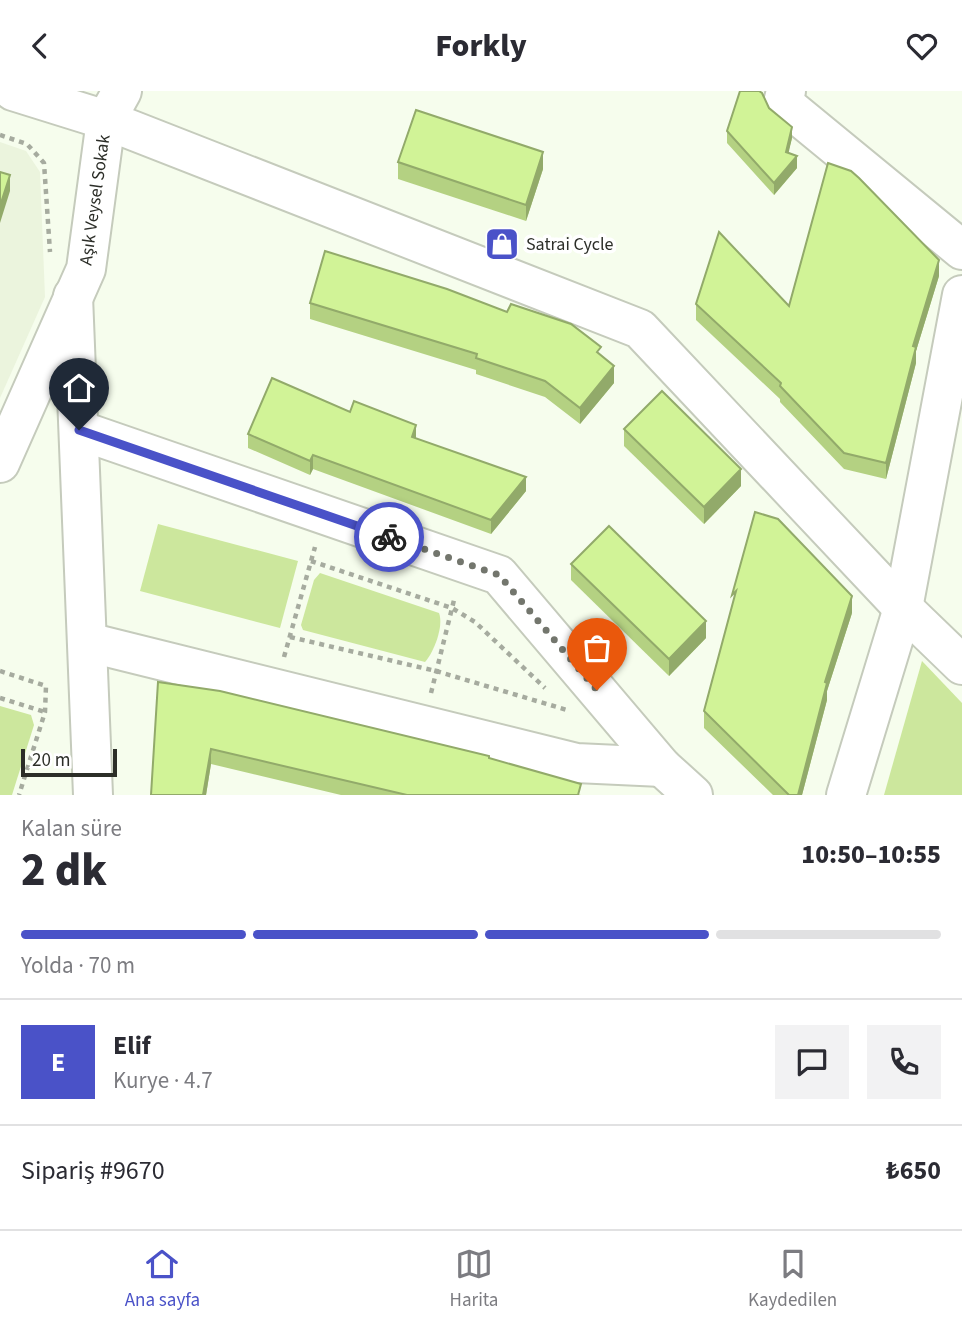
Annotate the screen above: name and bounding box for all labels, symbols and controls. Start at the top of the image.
text: Forkly [435,23,527,69]
icon: back [21,27,59,65]
icon: heart [903,27,941,65]
street label: Aşık Veysel Sokak [73,133,117,267]
shop icon: Satrai Cycle [483,225,521,263]
place label: Satrai Cycle [526,232,614,257]
pin [49,358,109,430]
icon: home [60,369,98,407]
courier [354,502,424,572]
icon: bike [370,518,408,556]
pin [567,618,627,690]
icon: bag [578,629,616,667]
scale bar [21,746,117,778]
text: 20 m [32,747,70,774]
text: Kalan süre [21,812,122,845]
text: 10:50–10:55 [801,836,941,873]
text: 2 dk [21,838,107,903]
text: Yolda · 70 m [21,949,135,982]
button: chat [775,1025,849,1099]
button: phone [867,1025,941,1099]
text: Elif [113,1027,151,1064]
text: E [51,1044,65,1081]
text: Kurye · 4.7 [113,1064,213,1097]
text: Sipariş #9670 [21,1152,165,1189]
text: ₺650 [886,1152,941,1189]
tab: Ana sayfa [125,1245,200,1314]
tab: Harita [450,1245,498,1314]
tab: Kaydedilen [748,1245,837,1314]

